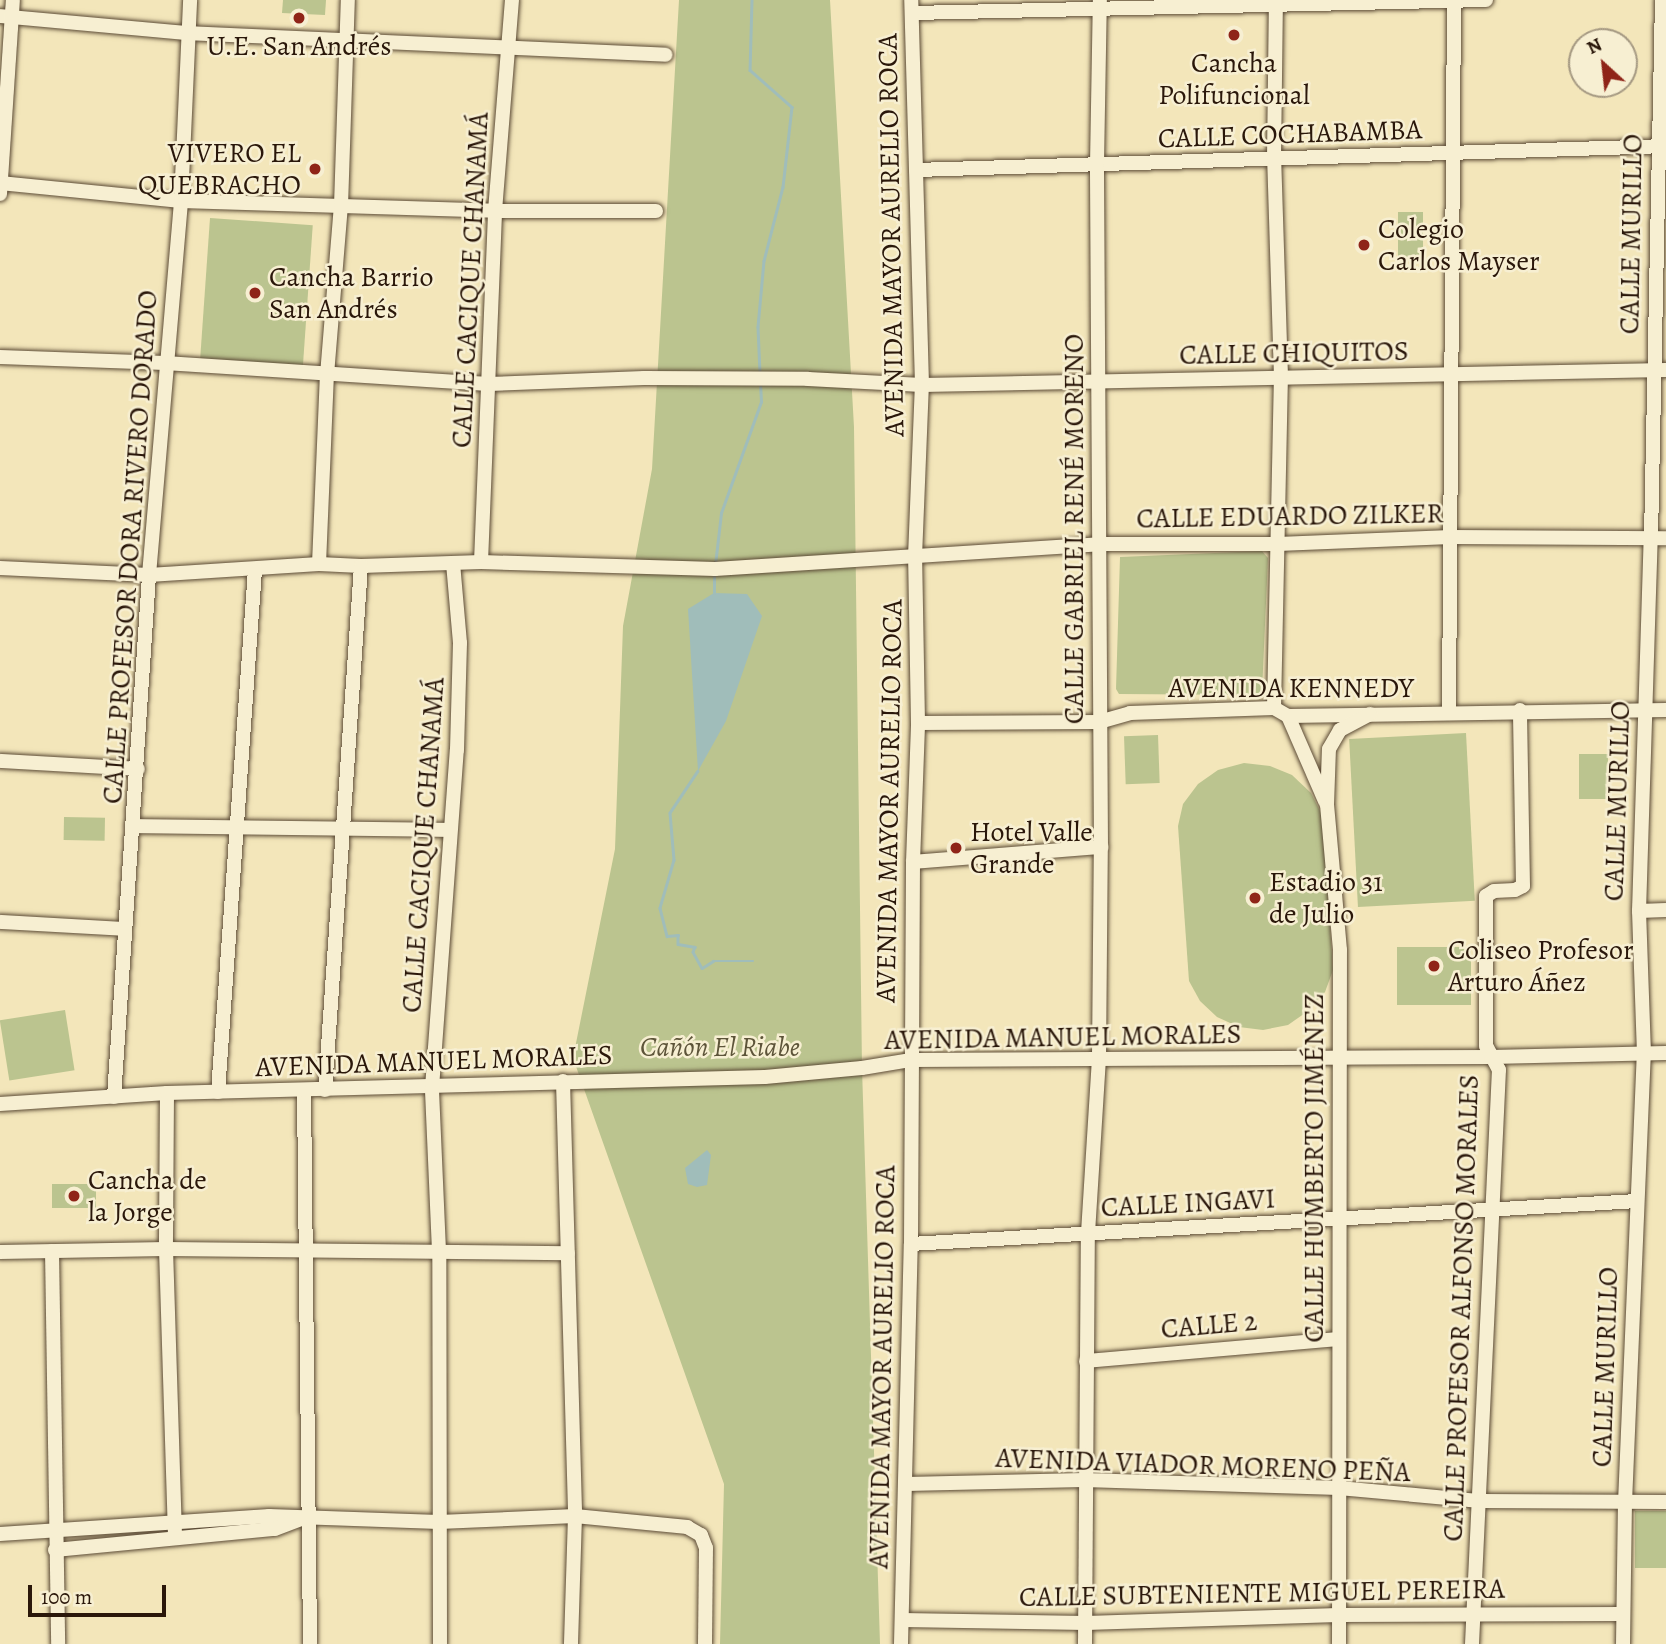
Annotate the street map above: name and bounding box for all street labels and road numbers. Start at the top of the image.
street label: AVENIDA MAYOR AURELIO ROCA [871,33,911,437]
street label: CALLE CACIQUE CHANAMÁ [444,111,496,449]
street label: CALLE COCHABAMBA [1157,113,1423,155]
street label: CALLE MURILLO [1612,133,1650,335]
street label: CALLE PROFESOR DORA RIVERO DORADO [95,289,165,805]
street label: CALLE GABRIEL RENÉ MORENO [1057,334,1091,724]
street label: CALLE CHIQUITOS [1179,334,1409,372]
street label: CALLE EDUARDO ZILKER [1136,497,1444,535]
street label: AVENIDA MAYOR AURELIO ROCA [869,599,909,1003]
street label: AVENIDA KENNEDY [1168,671,1414,705]
street label: CALLE CACIQUE CHANAMÁ [395,676,451,1014]
street label: CALLE MURILLO [1597,700,1637,902]
street label: CALLE HUMBERTO JIMÉNEZ [1297,993,1331,1343]
street label: AVENIDA MANUEL MORALES [884,1017,1242,1057]
street label: AVENIDA MANUEL MORALES [255,1038,613,1084]
street label: CALLE PROFESOR ALFONSO MORALES [1436,1074,1486,1542]
street label: AVENIDA MAYOR AURELIO ROCA [862,1165,902,1569]
street label: CALLE INGAVI [1100,1182,1276,1224]
street label: CALLE MURILLO [1585,1266,1625,1468]
street label: CALLE 2 [1159,1304,1259,1346]
street label: AVENIDA VIADOR MORENO PEÑA [995,1441,1411,1489]
street label: CALLE SUBTENIENTE MIGUEL PEREIRA [1019,1572,1505,1614]

